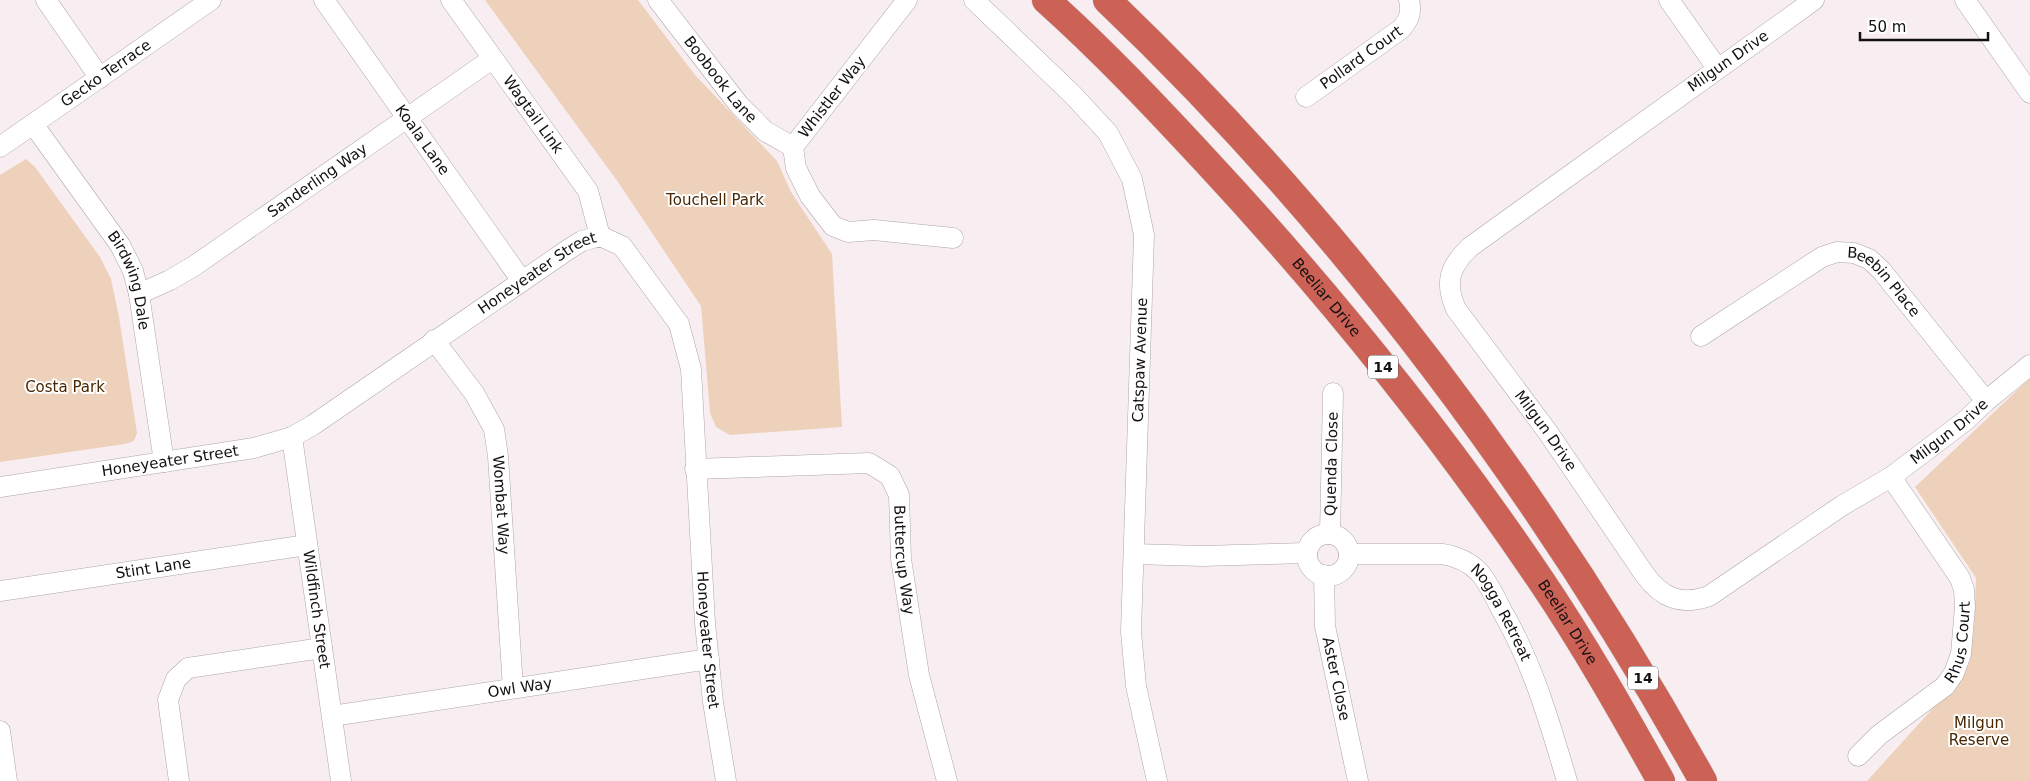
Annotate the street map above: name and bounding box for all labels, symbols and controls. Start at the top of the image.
scale bar [1860,10,1988,42]
text: 50 m [1868,18,1906,36]
street label: Pollard Court [1317,22,1406,93]
street label: Milgun Drive [1684,27,1772,95]
street label: Boobook Lane [680,32,761,127]
street label: Gecko Terrace [57,36,154,111]
street label: Whistler Way [795,53,869,141]
street label: Wagtail Link [499,72,567,157]
street label: Koala Lane [392,101,453,178]
street label: Sanderling Way [264,139,371,221]
park label: Touchell Park [665,191,764,209]
street label: Birdwing Dale [104,227,153,331]
street label: Honeyeater Street [474,228,598,318]
street label: Beebin Place [1847,244,1924,321]
street label: Beeliar Drive [1288,254,1365,340]
street label: Catspaw Avenue [1129,297,1151,423]
road number: 14 [1368,356,1398,378]
park label: Costa Park [25,378,105,396]
street label: Milgun Drive [1511,387,1581,474]
street label: Milgun Drive [1907,395,1992,468]
street label: Quenda Close [1321,412,1342,516]
street label: Honeyeater Street [100,441,240,480]
street label: Wombat Way [489,455,513,555]
street label: Buttercup Way [890,505,919,616]
street label: Wildfinch Street [299,549,334,670]
street label: Stint Lane [114,553,192,583]
street label: Nogga Retreat [1467,560,1535,664]
street label: Honeyeater Street [693,570,723,710]
street label: Beeliar Drive [1534,576,1601,668]
street label: Rhus Court [1941,601,1974,687]
street label: Aster Close [1319,635,1354,722]
road number: 14 [1628,666,1658,690]
street label: Owl Way [486,674,553,701]
park label: Milgun Reserve [1949,714,2009,749]

